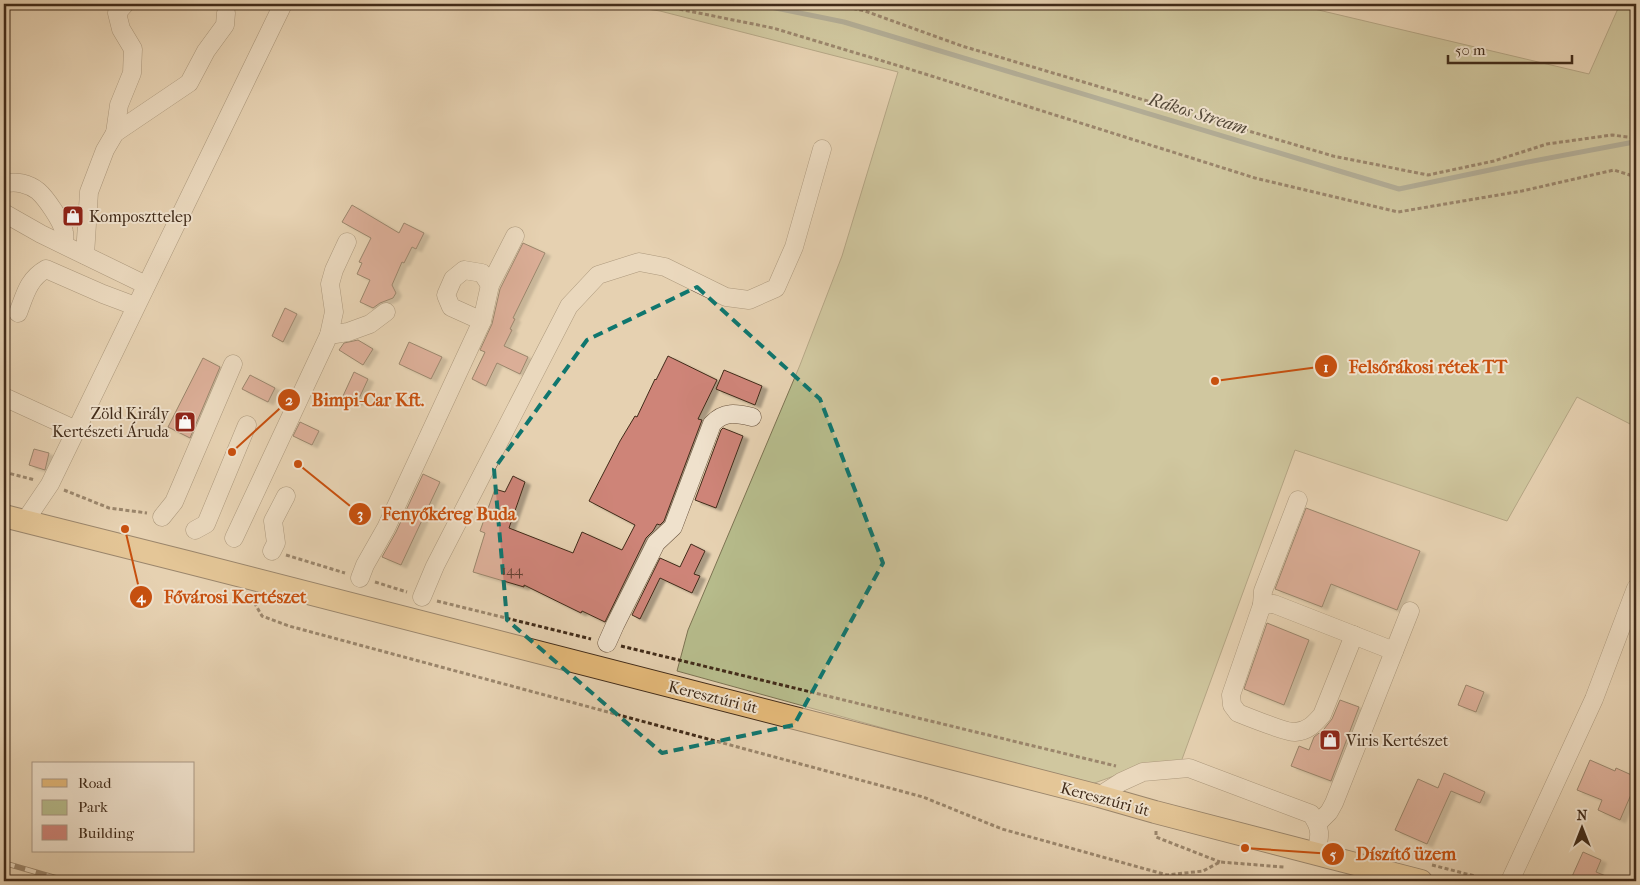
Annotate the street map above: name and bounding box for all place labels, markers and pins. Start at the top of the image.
shop icon: Komposzttelep [61,204,85,228]
place label: Komposzttelep [89,207,192,226]
callout: Felsőrákosi rétek TT [1314,350,1517,383]
callout: Bimpi-Car Kft. [276,384,434,417]
place label: Zöld Király Kertészeti Áruda [52,404,170,441]
shop icon: Zöld Király Kertészeti Áruda [173,410,197,434]
callout: Fenyőkéreg Buda [347,498,527,531]
callout: Fővárosi Kertészet [129,581,317,614]
shop icon: Viris Kertészet [1318,728,1342,752]
place label: Viris Kertészet [1345,731,1449,750]
callout: Díszítő üzem [1321,837,1466,870]

